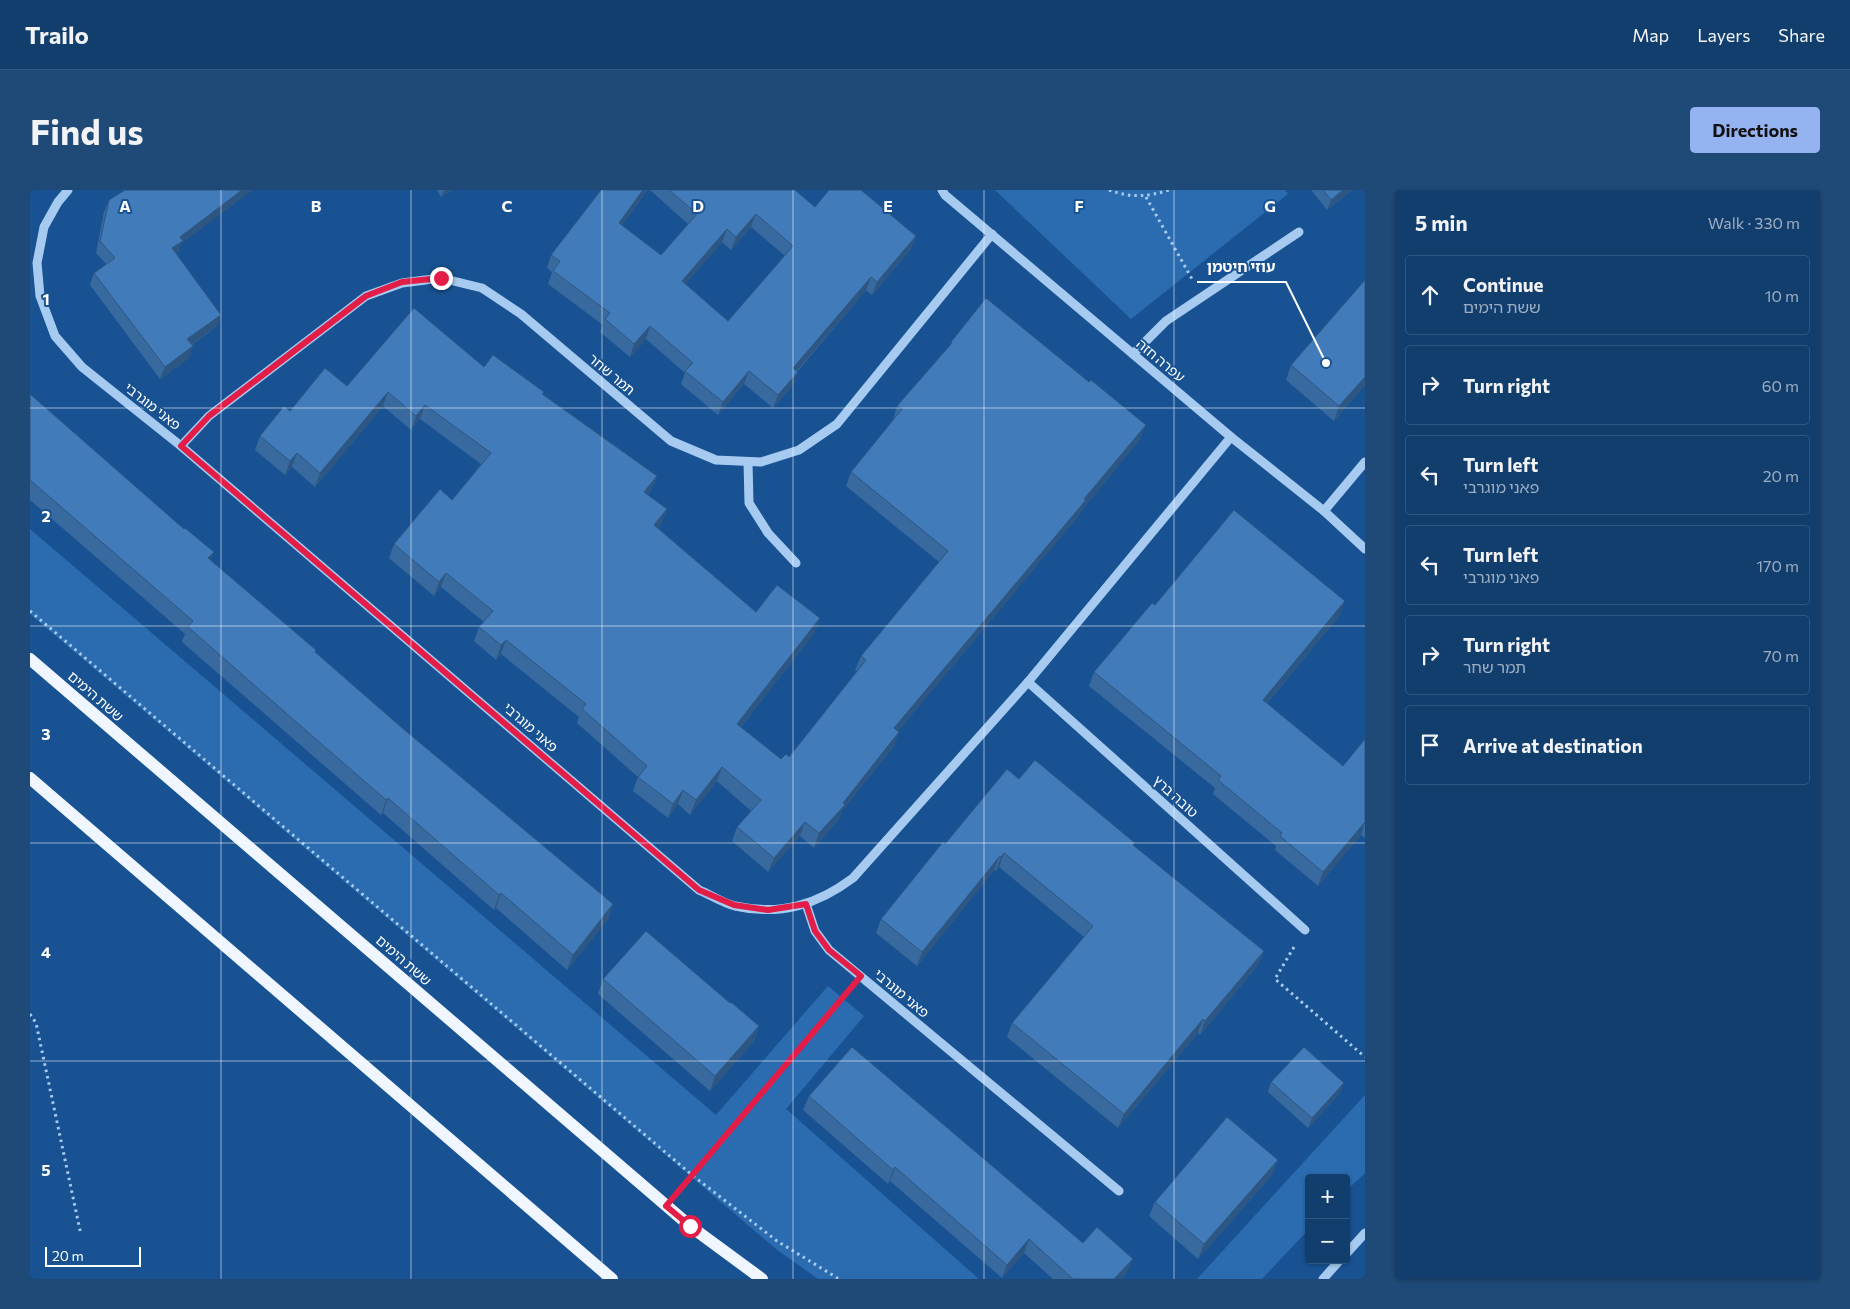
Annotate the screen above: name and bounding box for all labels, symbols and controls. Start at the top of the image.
text: Trailo [25,20,89,49]
text: Map [1632,24,1669,46]
text: Layers [1697,24,1750,46]
text: Share [1778,24,1825,46]
button: Directions [1690,107,1820,153]
text: Find us [30,109,144,152]
text: A [119,196,131,215]
text: B [311,196,322,215]
text: C [502,196,513,215]
text: D [692,196,704,215]
text: E [883,196,893,215]
text: F [1074,196,1084,215]
text: G [1264,196,1276,215]
text: 5 min [1415,210,1468,235]
text: Walk · 330 m [1708,213,1800,232]
callout: עוזי חיטמן [1197,252,1286,282]
text: עוזי חיטמן [1207,257,1275,275]
route end [430,267,453,290]
text: Continue [1463,273,1543,296]
icon: ahead [1416,281,1444,309]
text: 10 m [1765,286,1799,305]
text: 1 [42,289,50,308]
text: ששת הימים [1463,297,1541,316]
street label: עפרה חזה [1133,335,1189,385]
street label: תמר שחר [585,350,639,398]
icon: right [1416,371,1444,399]
text: Turn right [1463,374,1550,397]
text: 60 m [1762,376,1799,395]
street label: פאני מוגרבי [121,379,185,433]
text: Turn left [1463,453,1538,476]
icon: left [1416,461,1444,489]
text: 20 m [1763,466,1799,485]
text: פאני מוגרבי [1463,477,1539,496]
text: 2 [41,506,51,525]
text: Turn left [1463,543,1538,566]
icon: left [1416,551,1444,579]
text: 170 m [1756,556,1799,575]
text: פאני מוגרבי [1463,567,1539,586]
text: Turn right [1463,633,1550,656]
icon: right [1416,641,1444,669]
text: 70 m [1763,646,1799,665]
text: תמר שחר [1463,657,1526,676]
street label: ששת הימים [65,667,127,725]
street label: פאני מוגרבי [500,699,562,755]
text: 3 [41,724,51,743]
icon: arrive [1416,731,1444,759]
text: Arrive at destination [1463,734,1643,757]
street label: טובה ברץ [1150,771,1202,821]
street label: ששת הימים [373,931,435,989]
text: 4 [41,942,51,961]
street label: פאני מוגרבי [871,965,933,1021]
text: 5 [41,1160,51,1179]
map controls [1305,1174,1350,1264]
button: + [1305,1174,1350,1219]
route start [679,1215,702,1238]
button: − [1305,1219,1350,1264]
scale bar [45,1244,141,1267]
text: 20 m [52,1247,84,1264]

